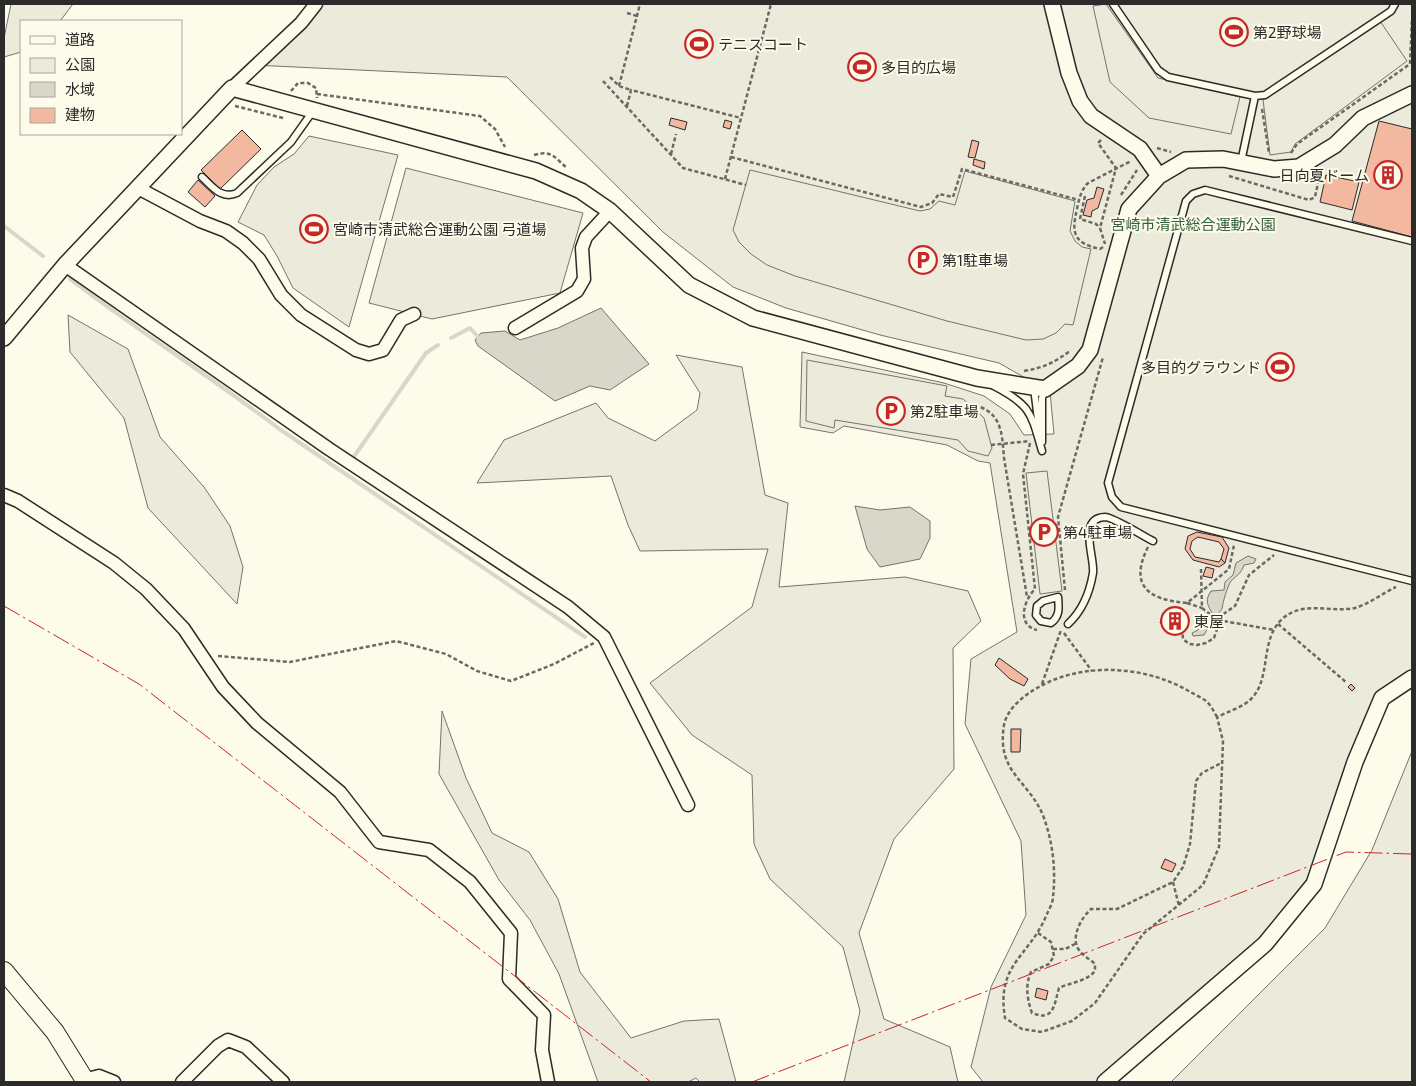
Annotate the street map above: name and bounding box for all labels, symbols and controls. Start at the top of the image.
sports icon: 第2野球場 [1219,17,1249,47]
legend [20,20,182,135]
place label: 第2野球場 [1253,23,1321,41]
sports icon: テニスコート [684,29,714,59]
text: 道路 [65,30,95,48]
place label: テニスコート [718,35,808,53]
sports icon: 多目的広場 [847,52,877,82]
text: 公園 [65,55,95,73]
place label: 多目的広場 [881,58,956,76]
text: 水域 [65,80,95,98]
text: 建物 [65,105,95,123]
building icon: 日向夏ドーム [1373,160,1403,190]
place label: 日向夏ドーム [1279,166,1369,184]
sports icon: 宮崎市清武総合運動公園 弓道場 [299,214,329,244]
park label: 宮崎市清武総合運動公園 [1110,215,1276,233]
place label: 宮崎市清武総合運動公園 弓道場 [333,220,546,238]
parking icon: 第1駐車場 [908,245,938,275]
place label: 第1駐車場 [942,251,1008,269]
sports icon: 多目的グラウンド [1265,352,1295,382]
place label: 多目的グラウンド [1141,358,1261,376]
parking icon: 第2駐車場 [876,396,906,426]
place label: 第2駐車場 [910,402,978,420]
parking icon: 第4駐車場 [1029,517,1059,547]
place label: 第4駐車場 [1063,523,1132,541]
building icon: 東屋 [1160,606,1190,636]
place label: 東屋 [1194,612,1224,630]

